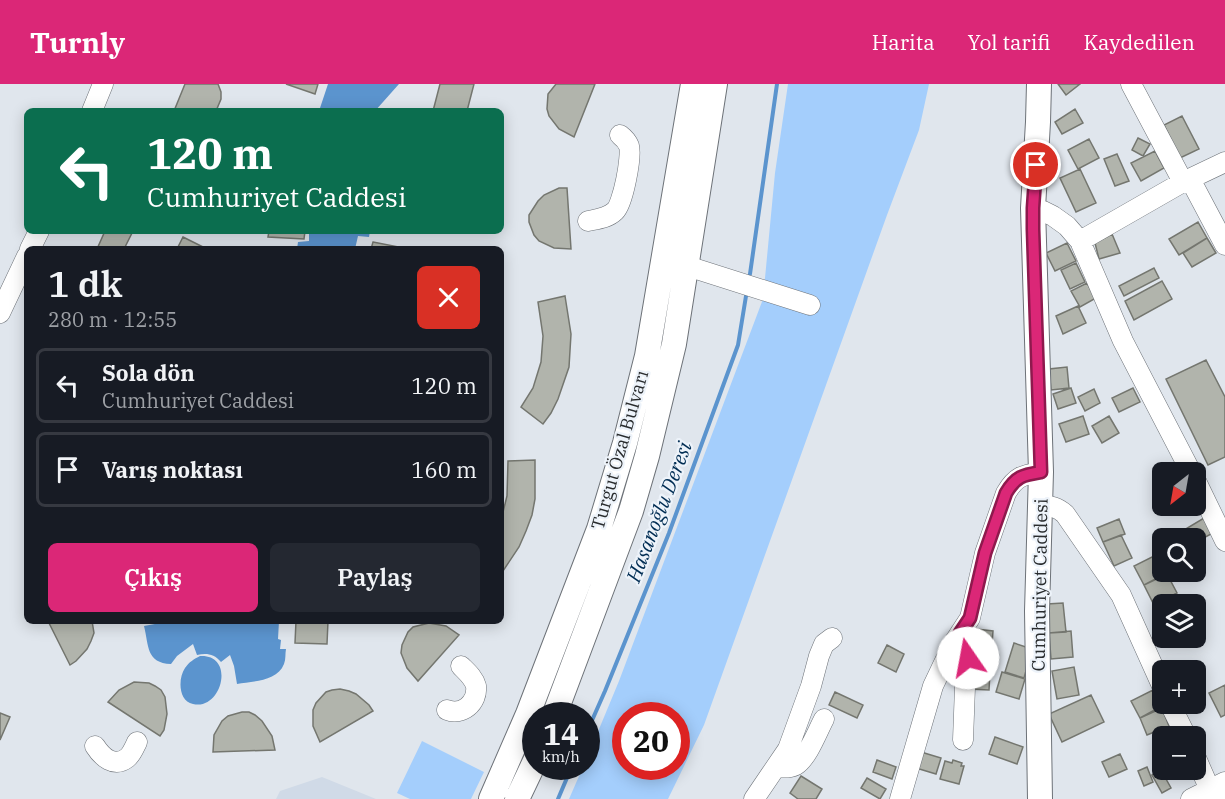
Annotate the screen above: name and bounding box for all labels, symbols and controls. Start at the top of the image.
text: Turnly [30,24,125,61]
text: Harita [872,28,935,56]
text: Yol tarifi [968,28,1051,56]
text: Kaydedilen [1084,28,1195,56]
text: 120 m [147,126,273,181]
icon: left [48,132,126,210]
pin [1010,139,1061,190]
icon: arrive [1019,148,1052,181]
text: Cumhuriyet Caddesi [147,179,406,214]
text: 1 dk [48,260,122,307]
button: close [417,266,480,329]
text: 280 m · 12:55 [48,306,177,333]
text: Sola dön [102,358,195,387]
street label: Turgut Özal Bulvarı [586,367,653,532]
icon: left [51,369,84,402]
text: 120 m [411,371,477,400]
text: Cumhuriyet Caddesi [102,387,294,414]
water label: Hasanoğlu Deresi [619,438,698,587]
icon: arrive [51,453,84,486]
text: Varış noktası [102,455,243,484]
text: 160 m [411,455,477,484]
north arrow [1152,462,1206,516]
map controls [1152,462,1206,780]
street label: Cumhuriyet Caddesi [1026,498,1053,672]
button: search [1152,528,1206,582]
button: Çıkış [48,543,258,612]
button: Paylaş [270,543,480,612]
button: layers [1152,594,1206,648]
position arrow [936,626,1000,690]
button: + [1152,660,1206,714]
speed limit sign: 20 [612,702,690,780]
text: 14 [543,714,579,753]
button: − [1152,726,1206,780]
text: km/h [542,747,580,766]

